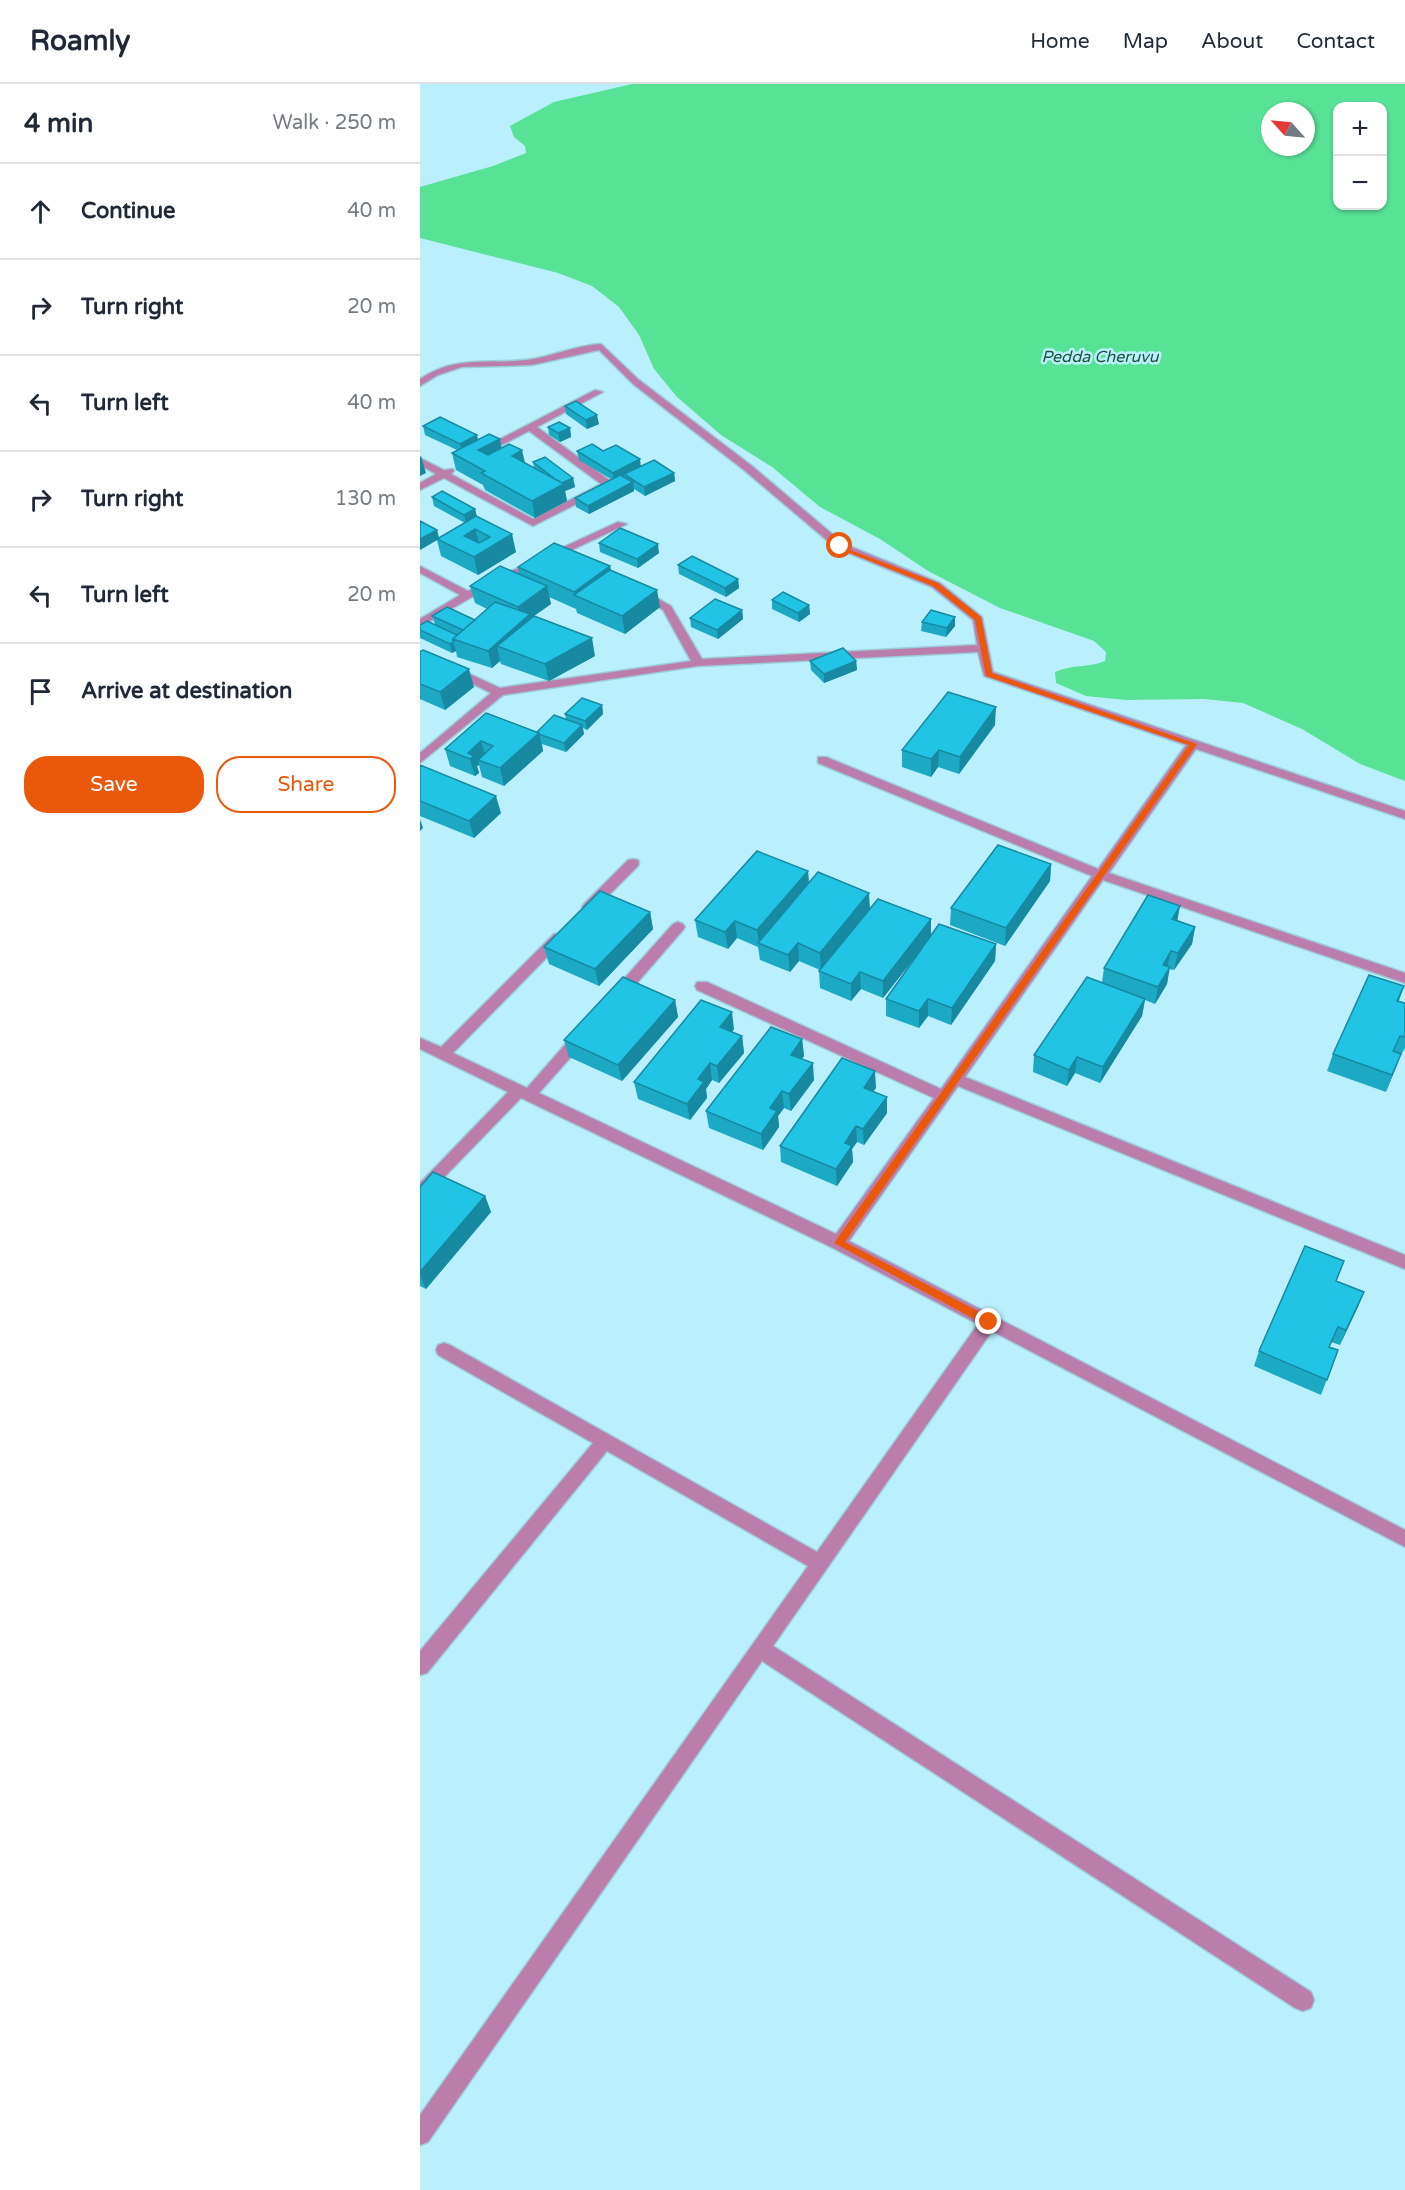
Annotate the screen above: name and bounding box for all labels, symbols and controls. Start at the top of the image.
text: Roamly [30,24,130,58]
text: Home [1030,29,1090,54]
text: Map [1123,29,1168,54]
text: About [1201,29,1263,54]
text: Contact [1296,29,1375,54]
north arrow [1261,102,1315,156]
map controls [1333,102,1387,210]
button: + [1333,102,1387,156]
text: 4 min [24,108,93,139]
text: Walk · 250 m [273,111,396,135]
button: − [1333,156,1387,210]
icon: ahead [24,195,57,228]
text: Continue [81,198,176,224]
text: 40 m [347,199,396,223]
icon: right [24,291,57,324]
text: Turn right [81,294,183,320]
text: 20 m [347,295,396,319]
water label: Pedda Cheruvu [1042,347,1160,367]
icon: left [24,387,57,420]
text: Turn left [81,390,169,416]
text: 40 m [347,391,396,415]
icon: right [24,483,57,516]
text: Turn right [81,486,183,512]
text: 130 m [335,487,396,511]
route start [826,532,852,558]
icon: left [24,579,57,612]
text: Turn left [81,582,169,608]
text: 20 m [347,583,396,607]
icon: arrive [24,675,57,708]
text: Arrive at destination [81,678,292,704]
button: Save [24,756,204,813]
button: Share [216,756,396,813]
route end [975,1308,1001,1334]

